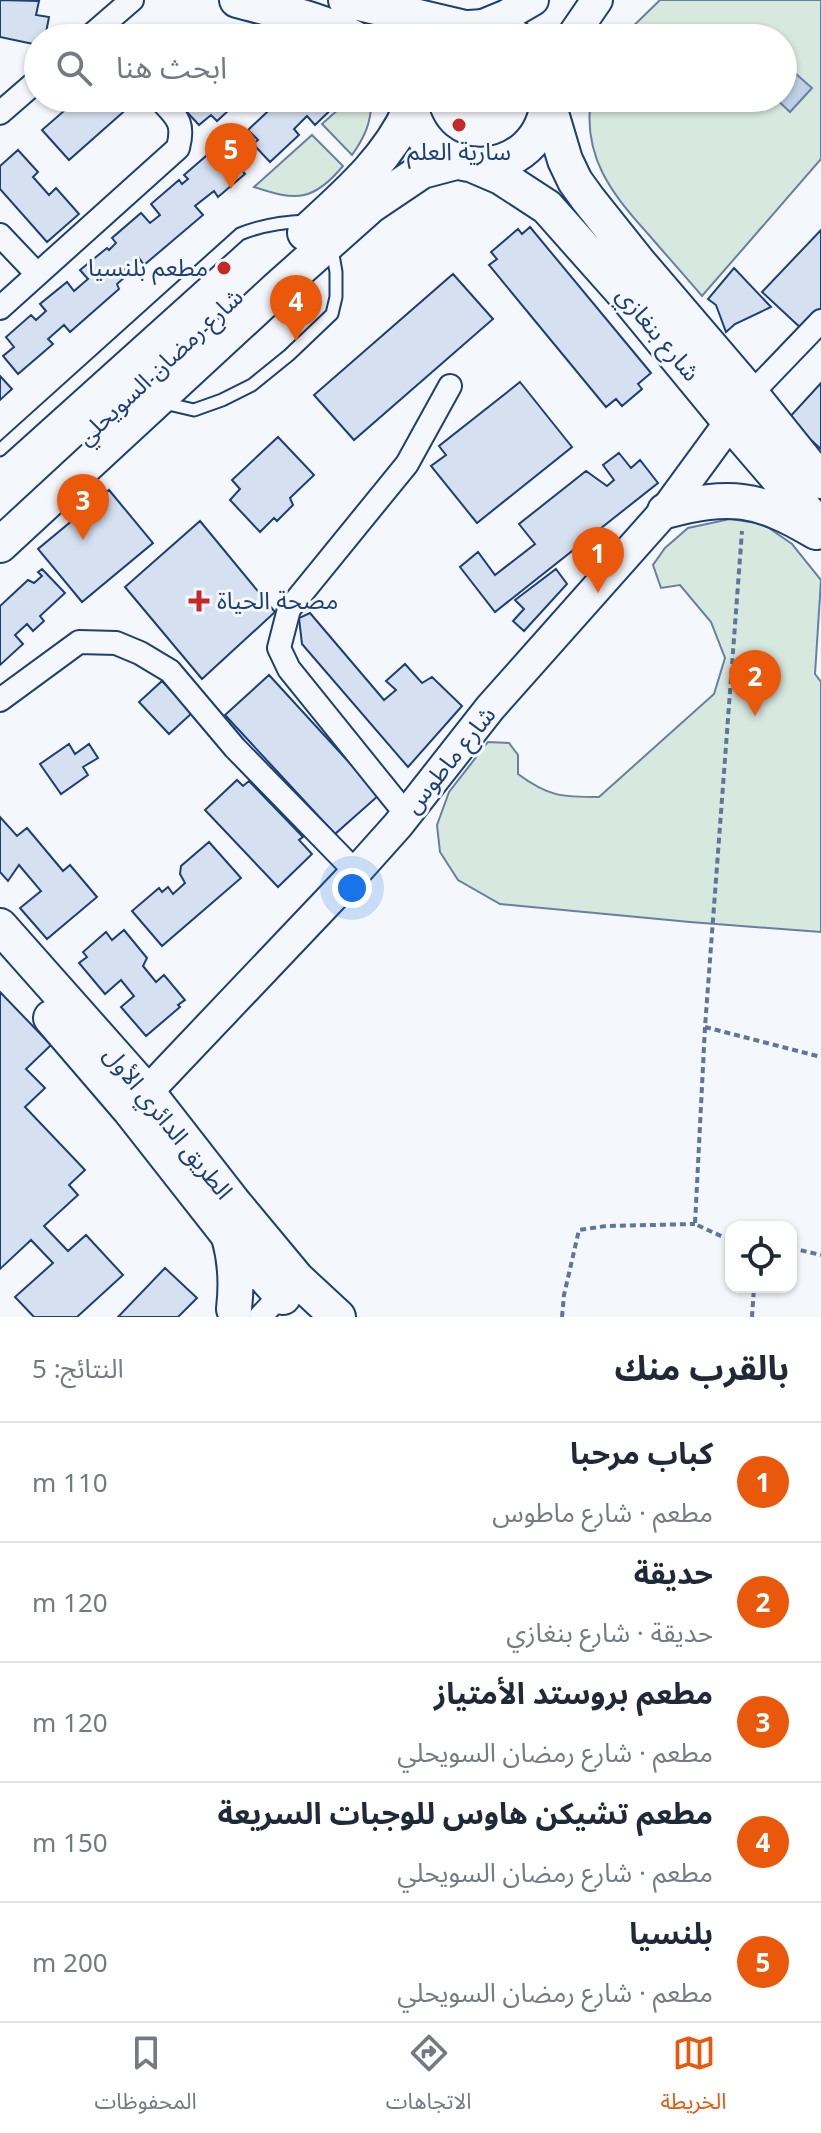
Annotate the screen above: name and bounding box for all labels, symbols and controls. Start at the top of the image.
search box [24,24,797,112]
icon: search [52,46,96,90]
text: ابحث هنا [116,46,227,87]
marker: سارية العلم [450,116,468,134]
pin: 5 [205,123,257,189]
place label: سارية العلم [407,134,511,169]
place label: مطعم بلنسيا [88,250,208,285]
marker: مطعم بلنسيا [215,259,233,277]
pin: 4 [270,275,322,341]
street label: شارع بنغازي [607,279,709,390]
street label: شارع رمضان السويحلي [68,280,252,455]
pin: 3 [57,474,109,540]
pin: 1 [572,527,624,593]
place label: مصحة الحياة [217,583,338,616]
marker: مصحة الحياة [188,590,210,612]
pin: 2 [729,650,781,716]
street label: شارع ماطوس [395,698,504,821]
your location [332,868,372,908]
street label: الطريق الدائري الأول [94,1038,241,1208]
map controls [725,1221,797,1293]
button: locate [725,1221,797,1293]
text: بالقرب منك [614,1344,789,1390]
text: النتائج: 5 [32,1350,124,1386]
text: كباب مرحبا [570,1432,713,1473]
text: 110 m [32,1464,108,1500]
text: 1 [756,1464,770,1500]
text: مطعم · شارع ماطوس [492,1494,713,1530]
text: حديقة [634,1552,713,1593]
text: 120 m [32,1584,108,1620]
text: 2 [756,1584,770,1620]
text: حديقة · شارع بنغازي [506,1614,713,1650]
text: مطعم بروستد الأمتياز [434,1672,713,1713]
text: 120 m [32,1704,108,1740]
text: 3 [756,1704,770,1740]
text: مطعم · شارع رمضان السويحلي [397,1734,713,1770]
text: مطعم تشيكن هاوس للوجبات السريعة [217,1792,713,1833]
text: 150 m [32,1824,108,1860]
text: 4 [756,1824,770,1860]
text: مطعم · شارع رمضان السويحلي [397,1854,713,1890]
text: بلنسيا [629,1912,713,1953]
text: 200 m [32,1944,108,1980]
text: 5 [756,1944,770,1980]
text: مطعم · شارع رمضان السويحلي [397,1974,713,2010]
tab: المحفوظات [95,2031,197,2125]
tab: الاتجاهات [386,2031,472,2125]
tab: الخريطة [661,2031,727,2125]

